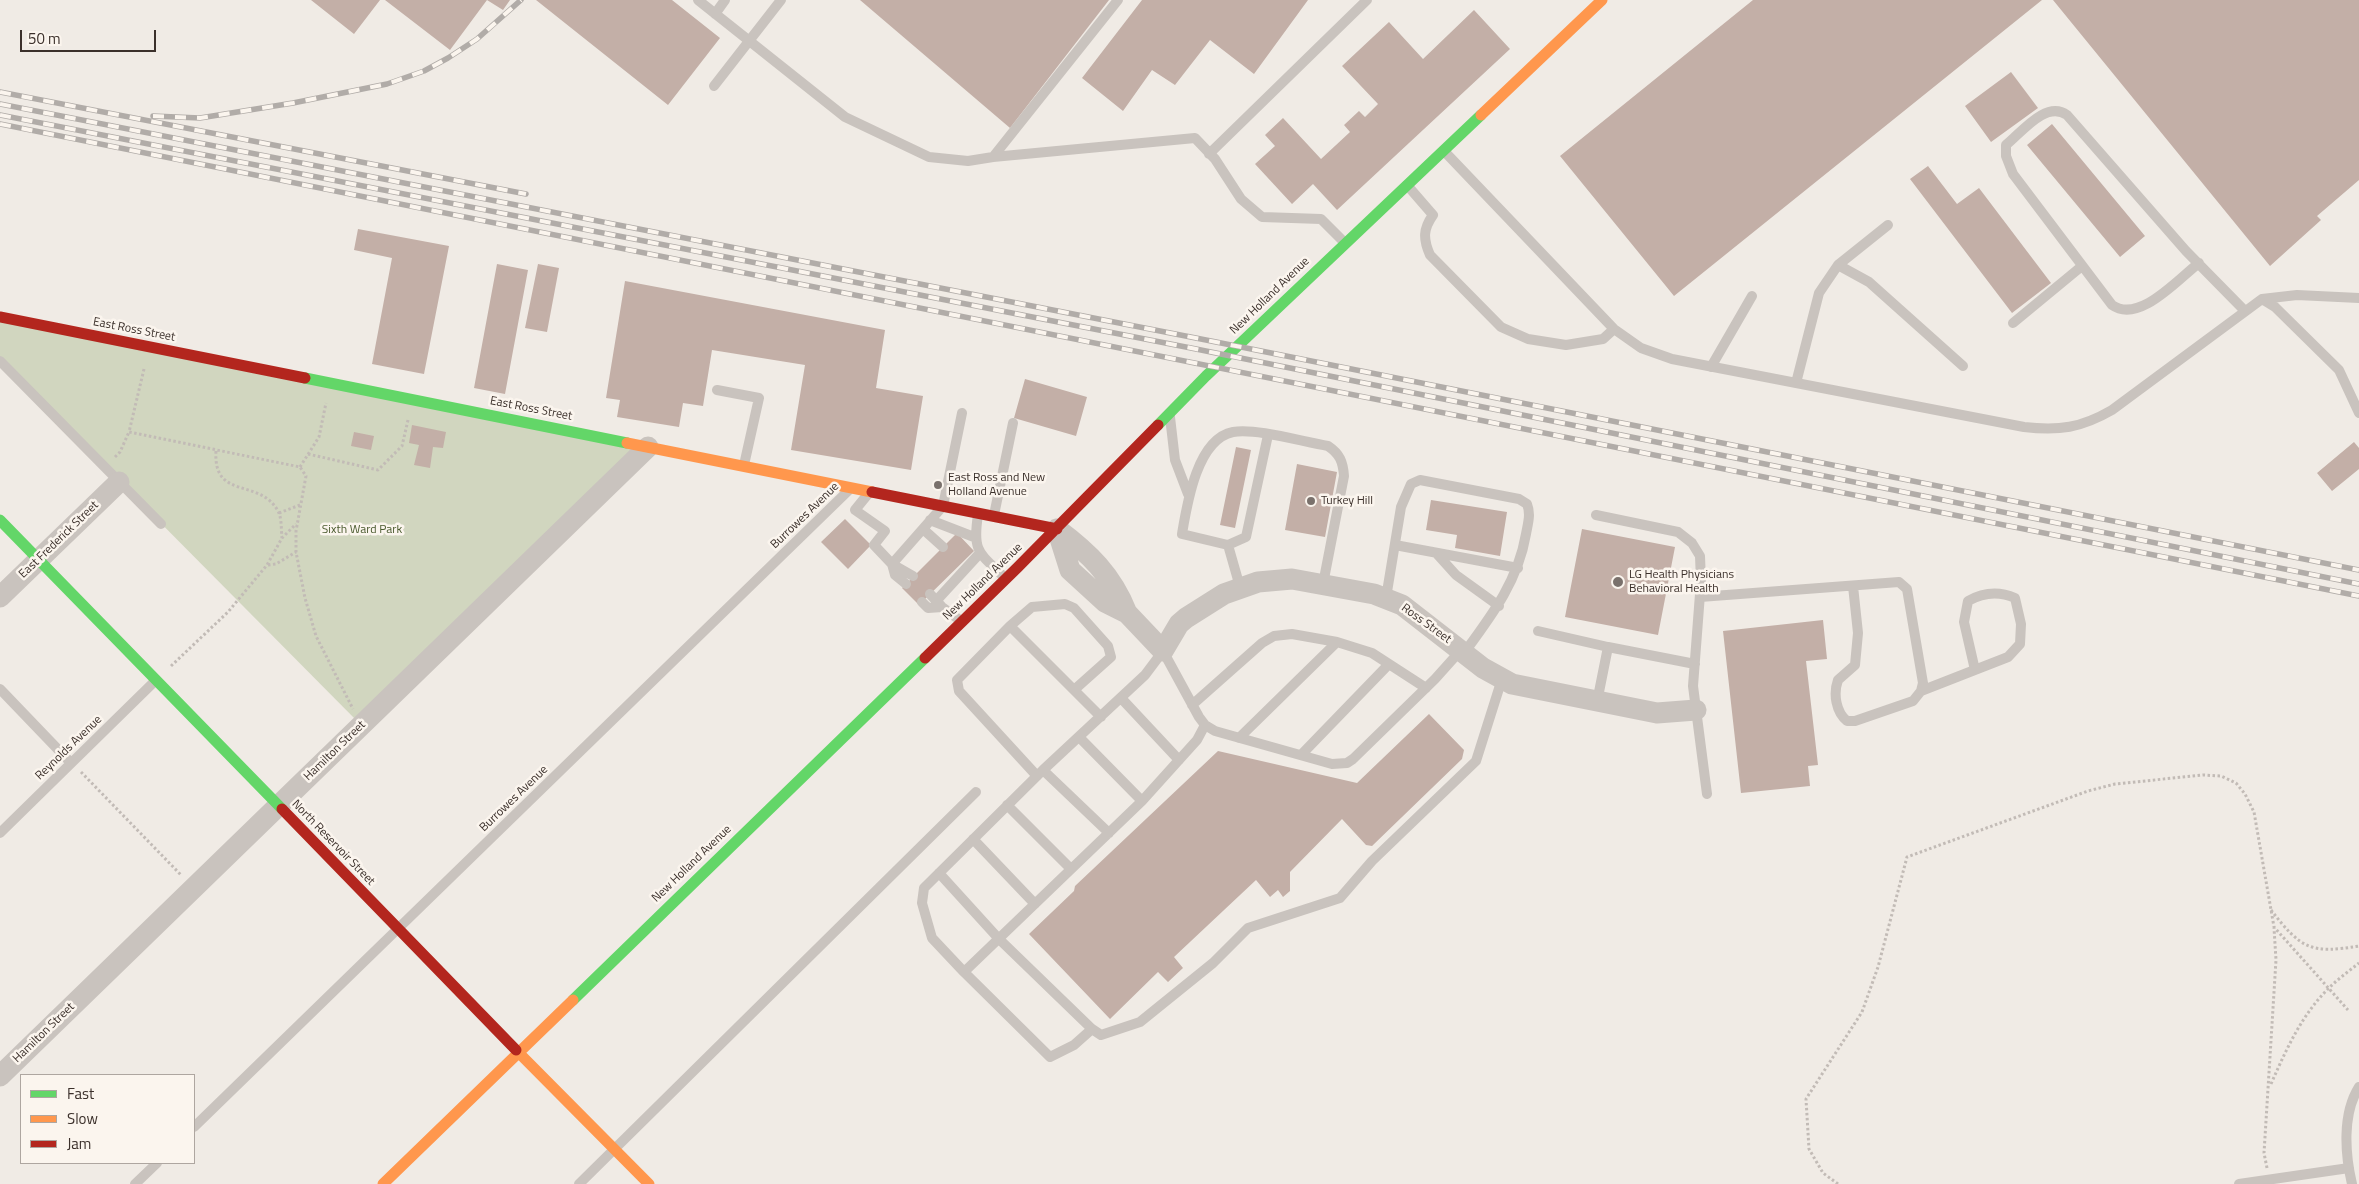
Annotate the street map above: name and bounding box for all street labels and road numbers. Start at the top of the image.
street label: New Holland Avenue [1227,254,1313,338]
street label: East Ross Street [92,315,176,345]
street label: East Ross Street [489,394,573,424]
street label: Burrowes Avenue [768,480,842,552]
street label: East Frederick Street [16,498,102,582]
street label: New Holland Avenue [940,540,1026,624]
street label: Ross Street [1398,601,1454,647]
street label: Reynolds Avenue [33,713,105,783]
street label: Hamilton Street [301,718,369,784]
street label: Burrowes Avenue [477,763,551,835]
street label: North Reservoir Street [288,797,378,889]
street label: New Holland Avenue [649,822,735,906]
street label: Hamilton Street [10,1000,78,1066]

